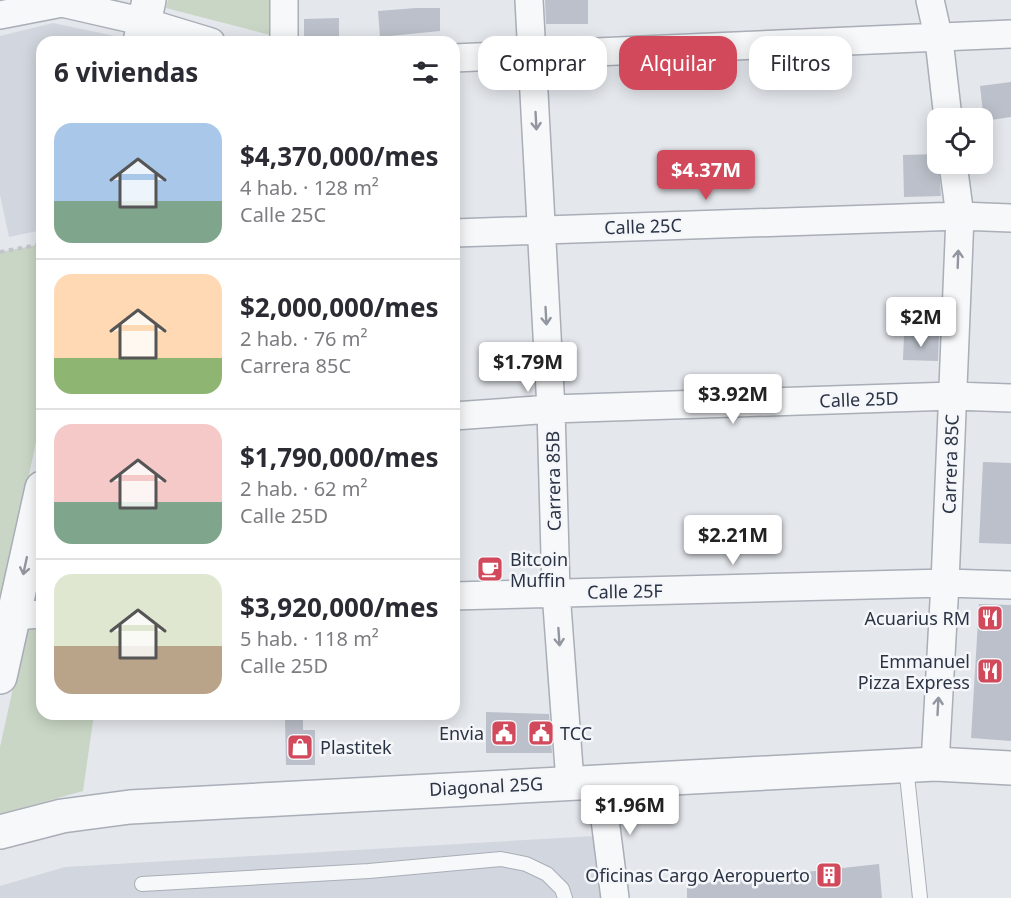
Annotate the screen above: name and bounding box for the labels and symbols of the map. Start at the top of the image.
one-way arrow [530,111,541,131]
pin: $4.37M [657,150,755,201]
street label: Calle 25C [604,213,682,239]
one-way arrow [952,250,964,270]
pin: $2M [892,297,950,348]
one-way arrow [541,306,552,325]
pin: $1.79M [479,342,577,393]
pin: $3.92M [684,374,782,425]
street label: Calle 25D [819,386,899,412]
street label: Carrera 85C [936,414,964,514]
street label: Carrera 85B [540,431,566,531]
pin: $2.21M [684,515,782,566]
place label: Bitcoin Muffin [510,547,568,592]
cafe icon: Bitcoin Muffin [475,554,505,584]
one-way arrow [19,555,30,575]
street label: Calle 25F [587,578,663,604]
restaurant icon: Acuarius RM [975,603,1005,633]
place label: Acuarius RM [865,606,970,630]
one-way arrow [554,626,565,646]
place label: Emmanuel Pizza Express [858,649,970,694]
restaurant icon: Emmanuel Pizza Express [975,656,1005,686]
one-way arrow [933,696,944,716]
public building icon: Envia [489,718,519,748]
public building icon: TCC [526,718,556,748]
place label: Envia [439,721,484,745]
place label: TCC [560,721,592,745]
shop icon: Plastitek [285,732,315,762]
place label: Plastitek [320,735,392,759]
street label: Diagonal 25G [428,771,544,801]
pin: $1.96M [581,785,679,836]
building icon: Oficinas Cargo Aeropuerto [814,860,844,890]
place label: Oficinas Cargo Aeropuerto [585,863,810,887]

